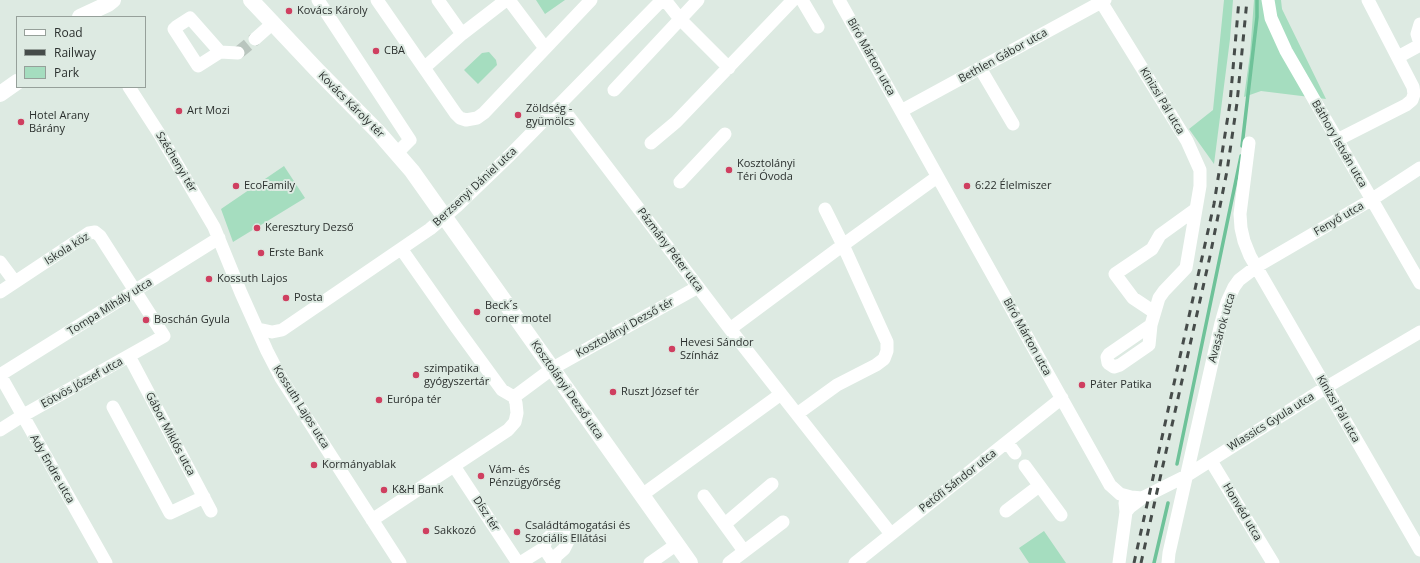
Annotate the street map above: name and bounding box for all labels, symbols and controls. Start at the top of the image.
place label: Kovács Károly [297,4,368,18]
marker: Kovács Károly [284,6,294,16]
legend [16,16,146,88]
street label: Bíró Márton utca [844,16,898,98]
text: Road [54,24,83,41]
street label: Bethlen Gábor utca [956,26,1050,86]
text: Railway [54,44,96,61]
place label: CBA [384,44,405,58]
marker: CBA [371,46,381,56]
text: Park [54,64,79,81]
street label: Kinizsi Pál utca [1137,65,1187,137]
street label: Kovács Károly tér [315,69,387,141]
street label: Báthory István utca [1309,98,1369,190]
place label: Zöldség - gyümölcs [526,102,574,128]
place label: Art Mozi [187,104,230,118]
marker: Art Mozi [174,106,184,116]
place label: Hotel Arany Bárány [29,109,89,135]
marker: Zöldség - gyümölcs [513,110,523,120]
marker: Hotel Arany Bárány [16,117,26,127]
street label: Széchenyi tér [153,129,199,195]
street label: Berzsenyi Dániel utca [430,145,520,229]
place label: Kosztolányi Téri Óvoda [737,157,795,183]
marker: Kosztolányi Téri Óvoda [724,165,734,175]
place label: EcoFamily [244,179,295,193]
place label: 6:22 Élelmiszer [975,179,1051,193]
marker: EcoFamily [231,181,241,191]
marker: 6:22 Élelmiszer [962,181,972,191]
street label: Fenyő utca [1312,199,1366,239]
street label: Pázmány Péter utca [634,205,706,295]
place label: Keresztury Dezső [265,221,354,235]
marker: Keresztury Dezső [252,223,262,233]
street label: Iskola köz [42,230,92,268]
place label: Erste Bank [269,246,324,260]
marker: Erste Bank [256,248,266,258]
place label: Kossuth Lajos [217,272,288,286]
marker: Kossuth Lajos [204,274,214,284]
street label: Tompa Mihály utca [65,276,155,338]
place label: Posta [294,291,323,305]
street label: Avasárok utca [1206,292,1238,364]
marker: Posta [281,293,291,303]
street label: Kosztolányi Dezső tér [574,296,676,360]
street label: Bíró Márton utca [1000,296,1054,378]
place label: Beck´s corner motel [485,299,551,325]
marker: Beck´s corner motel [472,307,482,317]
place label: Boschán Gyula [154,313,230,327]
marker: Boschán Gyula [141,315,151,325]
place label: Hevesi Sándor Színház [680,336,754,362]
street label: Kosztolányi Dezső utca [528,338,606,442]
marker: Hevesi Sándor Színház [667,344,677,354]
street label: Eötvös József utca [39,355,125,411]
place label: szimpatika gyógyszertár [424,362,489,388]
street label: Kossuth Lajos utca [270,363,332,451]
marker: szimpatika gyógyszertár [411,370,421,380]
street label: Kinizsi Pál utca [1313,373,1363,445]
place label: Páter Patika [1090,378,1151,392]
marker: Páter Patika [1077,380,1087,390]
place label: Ruszt József tér [621,385,699,399]
marker: Ruszt József tér [608,387,618,397]
street label: Gábor Miklós utca [142,390,198,478]
street label: Wlassics Gyula utca [1225,390,1317,454]
place label: Európa tér [387,393,441,407]
marker: Európa tér [374,395,384,405]
street label: Ady Endre utca [27,432,77,506]
street label: Petőfi Sándor utca [917,447,999,515]
place label: Kormányablak [322,458,396,472]
marker: Kormányablak [309,460,319,470]
place label: Vám- és Pénzügyőrség [489,463,560,489]
marker: Vám- és Pénzügyőrség [476,471,486,481]
street label: Honvéd utca [1220,481,1264,543]
place label: K&H Bank [392,483,443,497]
marker: K&H Bank [379,485,389,495]
street label: Dísz tér [470,494,502,534]
place label: Családtámogatási és Szociális Ellátási [525,519,630,545]
place label: Sakkozó [434,524,476,538]
marker: Sakkozó [421,526,431,536]
marker: Családtámogatási és Szociális Ellátási [512,527,522,537]

